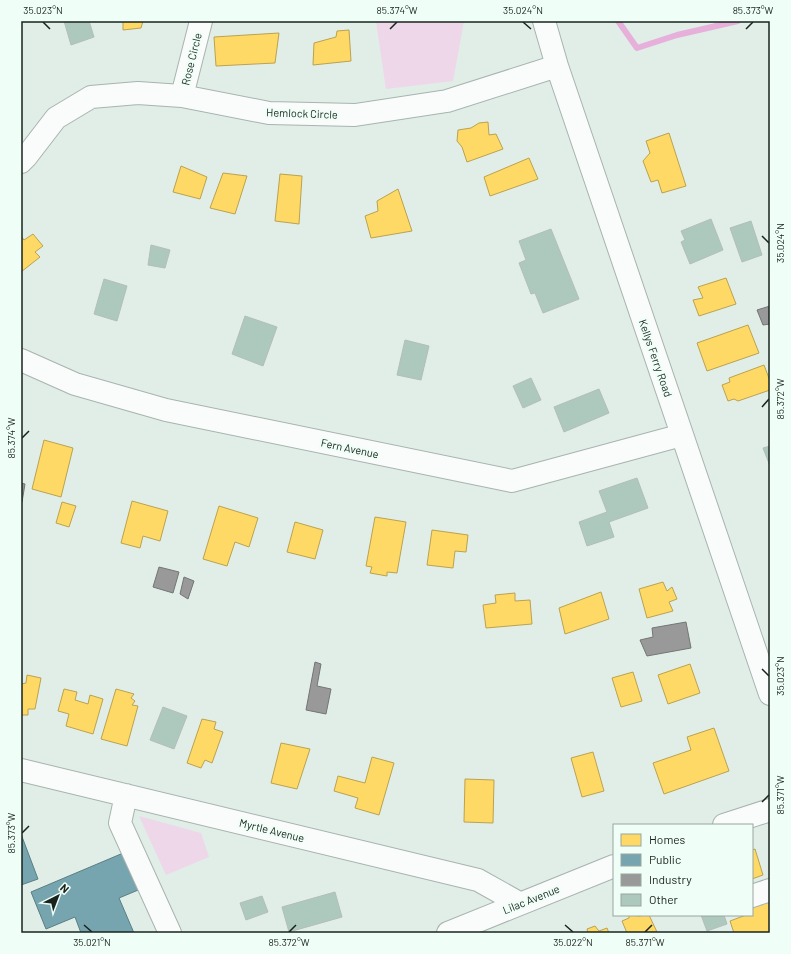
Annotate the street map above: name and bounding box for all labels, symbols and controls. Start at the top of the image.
text: 35.023°N [23,4,63,16]
text: 85.374°W [376,4,418,16]
text: 35.024°N [503,4,543,16]
text: 85.373°W [733,4,774,16]
street label: Rose Circle [178,31,204,87]
street label: Hemlock Circle [266,105,338,121]
text: 35.024°N [774,223,786,263]
street label: Kellys Ferry Road [637,317,675,399]
text: 85.372°W [774,378,786,419]
text: 85.374°W [5,417,17,459]
street label: Fern Avenue [320,436,380,460]
text: 35.023°N [774,656,786,696]
text: 85.371°W [774,775,786,815]
text: 85.373°W [5,812,17,853]
street label: Myrtle Avenue [238,816,306,844]
legend [613,824,753,916]
text: Homes [649,832,686,846]
text: Public [649,852,681,866]
text: Industry [649,872,692,886]
north arrow [38,876,78,916]
text: N [58,881,72,895]
street label: Lilac Avenue [501,882,561,916]
text: Other [649,892,679,906]
text: 35.021°N [73,936,111,948]
text: 85.372°W [269,936,310,948]
text: 35.022°N [553,936,593,948]
text: 85.371°W [625,936,665,948]

